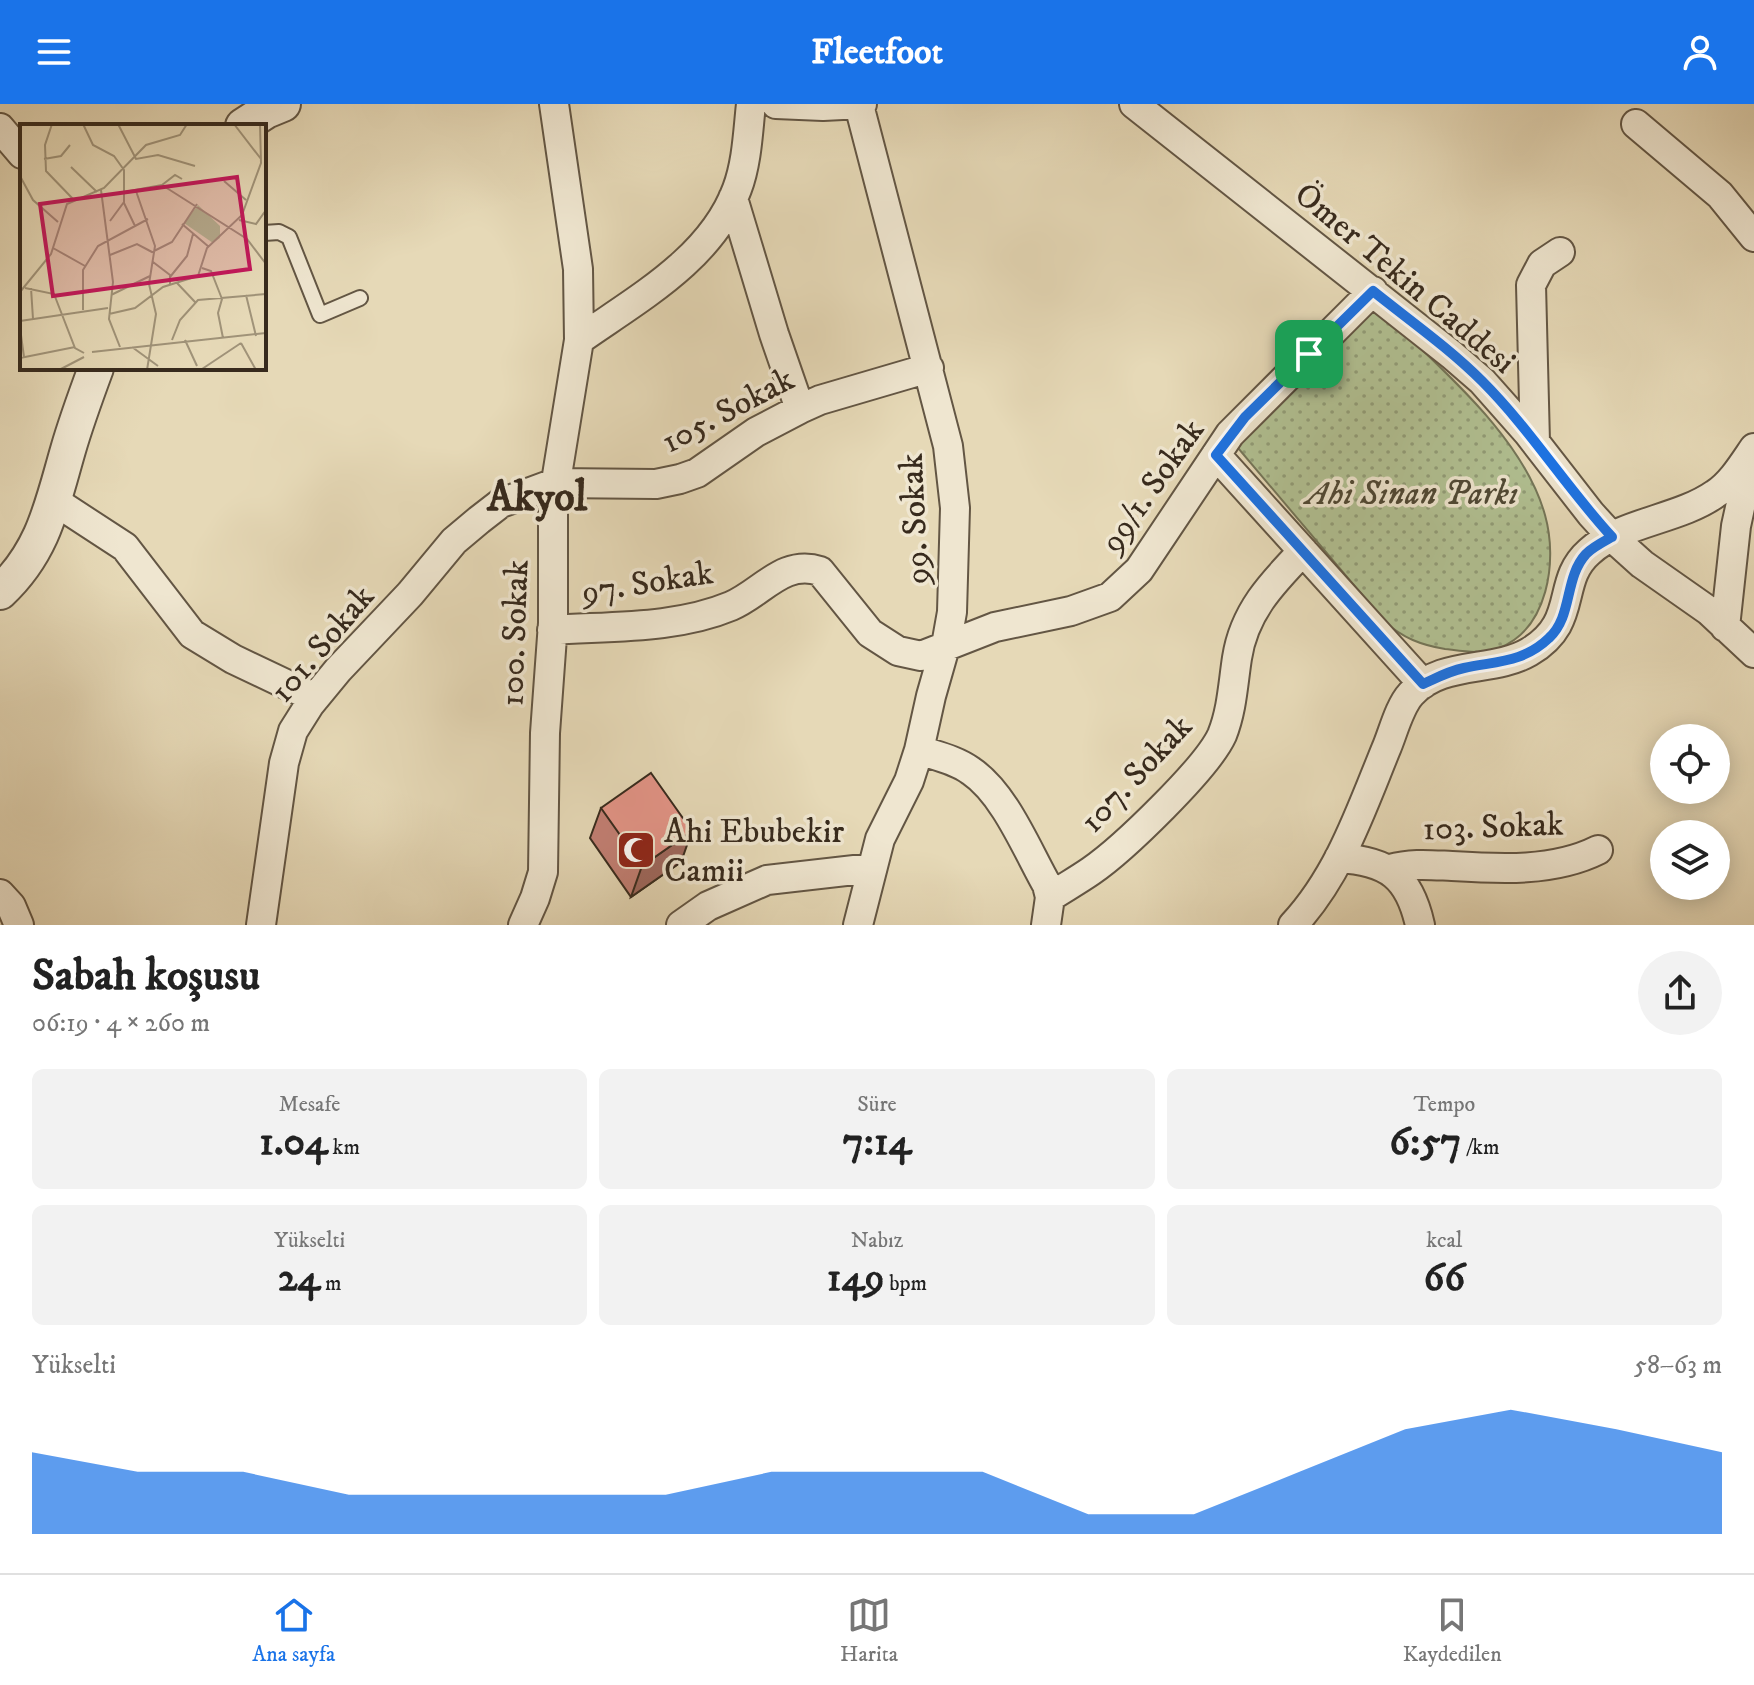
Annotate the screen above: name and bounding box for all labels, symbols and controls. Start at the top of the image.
icon: menu [32,30,76,74]
text: Fleetfoot [811,30,943,75]
icon: person [1678,30,1722,74]
inset map [20,124,266,370]
street label: Ömer Tekin Caddesi [1286,174,1524,383]
pin [1275,320,1343,388]
icon: arrive [1287,332,1331,376]
street label: 105. Sokak [654,358,802,463]
street label: 99/1. Sokak [1090,411,1214,563]
street label: 99. Sokak [891,452,940,588]
district label: Akyol [486,472,588,524]
park label: Ahi Sinan Parkı [1302,473,1518,515]
street label: 97. Sokak [577,552,716,614]
street label: 100. Sokak [491,559,539,707]
street label: 101. Sokak [261,577,384,712]
street label: 107. Sokak [1071,707,1202,842]
map controls [1650,724,1730,900]
button: locate [1650,724,1730,804]
street label: 103. Sokak [1422,804,1564,850]
place label: Ahi Ebubekir Camii [664,811,845,892]
button: layers [1650,820,1730,900]
mosque icon: Ahi Ebubekir Camii [615,829,657,871]
text: Sabah koşusu [32,949,260,1004]
button: share [1638,951,1722,1035]
text: 06:19 · 4 × 260 m [32,1007,210,1040]
text: Mesafe [279,1091,340,1118]
text: Süre [857,1091,897,1118]
text: Tempo [1413,1091,1475,1118]
text: 1.04 [259,1118,328,1168]
text: 7:14 [842,1118,912,1168]
text: 6:57 [1389,1118,1461,1168]
text: km [328,1134,360,1161]
text: /km [1461,1134,1500,1161]
text: Yükselti [274,1227,345,1254]
text: Nabız [851,1227,903,1254]
text: kcal [1426,1227,1462,1254]
text: 24 [278,1254,320,1304]
text: 149 [827,1254,885,1304]
text: 66 [1424,1254,1465,1304]
text: m [320,1270,342,1297]
text: bpm [885,1270,927,1297]
text: Yükselti [32,1349,116,1382]
text: 58–63 m [1634,1349,1722,1382]
tab: Ana sayfa [252,1593,335,1668]
tab: Harita [840,1593,898,1668]
tab: Kaydedilen [1403,1593,1502,1668]

